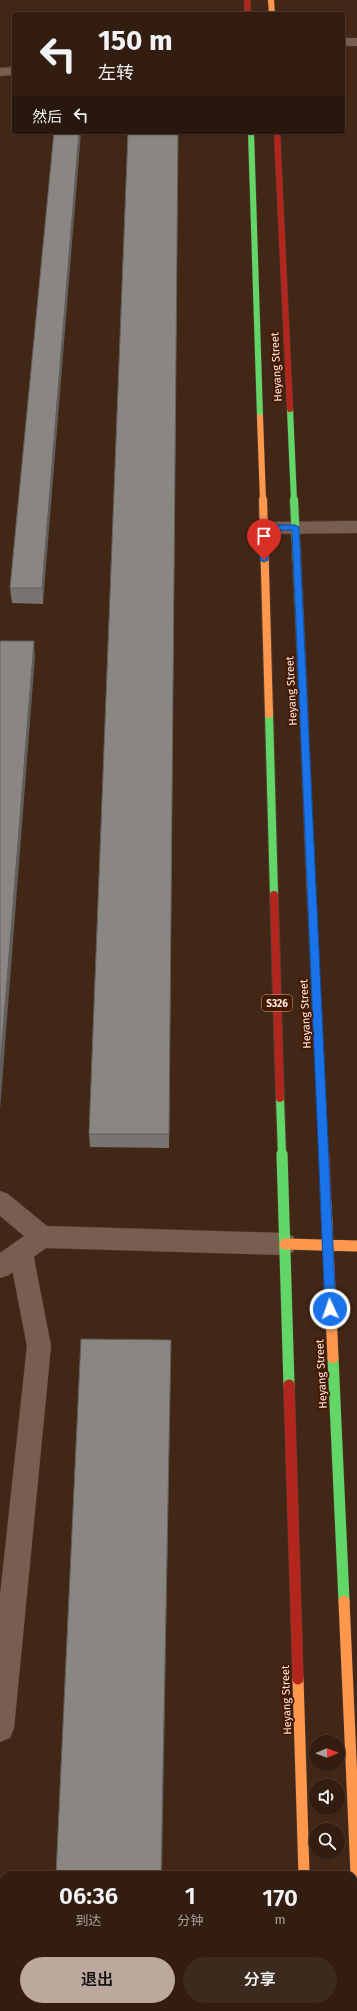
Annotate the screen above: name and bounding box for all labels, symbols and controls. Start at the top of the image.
text: 150 m [98,24,173,57]
icon: left [32,28,84,80]
text: 左转 [98,62,134,84]
icon: left [70,104,92,126]
text: 然后 [32,108,62,126]
street label: Heyang Street [268,332,285,402]
pin [247,519,281,560]
icon: arrive [253,525,275,547]
street label: Heyang Street [283,656,300,726]
street label: Heyang Street [297,979,314,1049]
road number: S326 [262,995,292,1011]
position arrow [309,1288,351,1330]
street label: Heyang Street [313,1339,330,1409]
street label: Heyang Street [279,1665,294,1735]
north arrow [309,1735,345,1771]
map controls [309,1735,345,1859]
button: sound [309,1779,345,1815]
button: search [309,1823,345,1859]
text: 06:36 [59,1882,118,1910]
text: 1 [185,1882,196,1910]
text: 170 [262,1884,298,1912]
text: m [275,1912,286,1927]
text: 到达 [76,1913,102,1928]
text: 分钟 [177,1913,203,1928]
button: 退出 [20,1957,175,2003]
button: 分享 [183,1957,337,2003]

